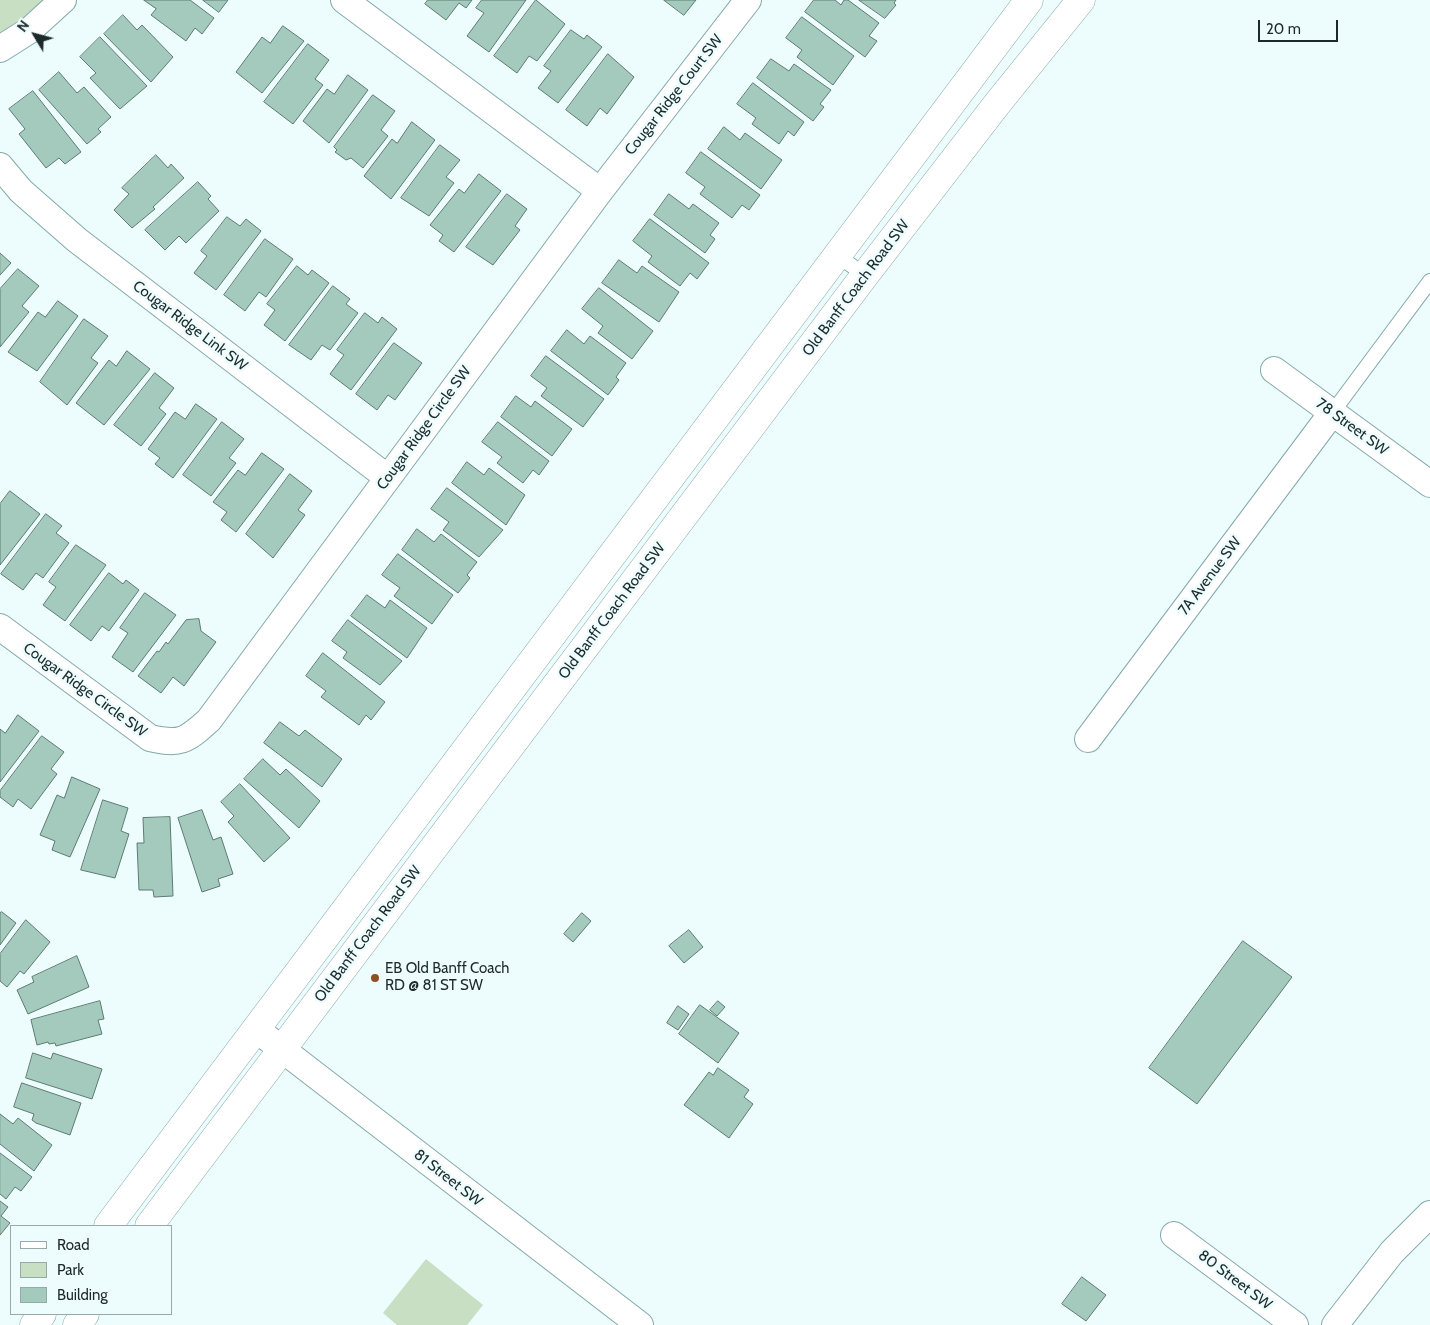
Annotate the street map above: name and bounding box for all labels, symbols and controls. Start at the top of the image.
north arrow [10,10,60,60]
scale bar [1260,10,1340,42]
text: N [13,17,33,35]
text: 20 m [1266,20,1301,38]
street label: Cougar Ridge Court SW [621,31,727,159]
street label: Old Banff Coach Road SW [799,216,913,360]
street label: Cougar Ridge Link SW [129,277,251,375]
street label: Cougar Ridge Circle SW [373,363,475,493]
street label: 78 Street SW [1312,395,1392,459]
street label: 7A Avenue SW [1175,533,1245,619]
street label: Old Banff Coach Road SW [555,539,669,683]
street label: Cougar Ridge Circle SW [20,639,150,741]
street label: Old Banff Coach Road SW [311,862,425,1006]
place label: EB Old Banff Coach RD @ 81 ST SW [385,960,509,995]
marker: EB Old Banff Coach RD @ 81 ST SW [369,972,381,984]
street label: 81 Street SW [410,1146,486,1210]
legend [10,1225,172,1315]
text: Road [57,1236,90,1254]
street label: 80 Street SW [1195,1246,1275,1314]
text: Park [57,1261,84,1279]
text: Building [57,1286,108,1304]

